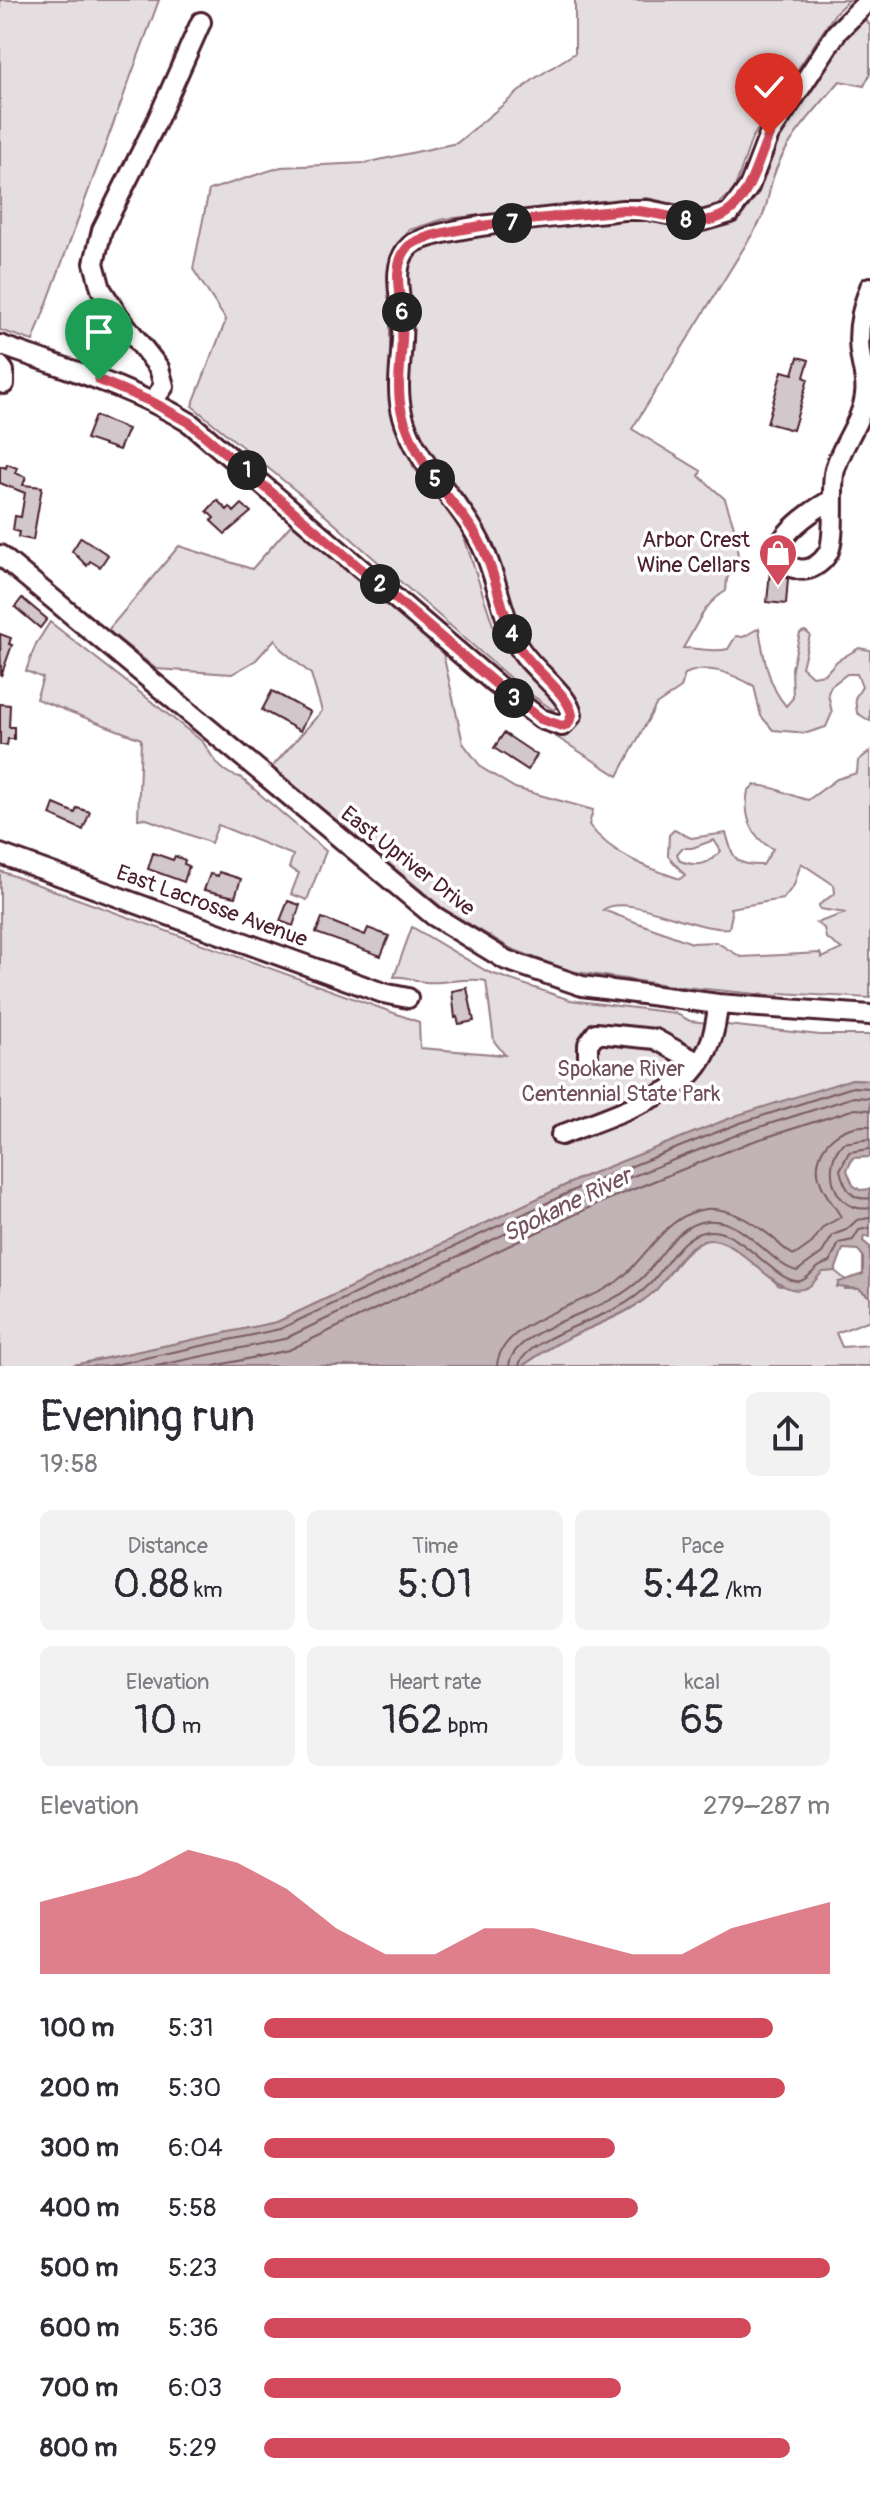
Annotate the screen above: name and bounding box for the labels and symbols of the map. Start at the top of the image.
pin [735,53,803,135]
pin: 8 [666,200,706,240]
pin: 7 [492,203,532,243]
pin: 6 [382,292,422,332]
pin [65,298,133,380]
pin: 1 [227,450,267,490]
pin: 5 [415,459,455,499]
place label: Arbor Crest Wine Cellars [637,526,750,579]
shop icon: Arbor Crest Wine Cellars [757,532,799,587]
pin: 2 [360,564,400,604]
pin: 4 [492,614,532,654]
pin: 3 [494,678,534,718]
street label: East Upriver Drive [335,800,481,922]
street label: East Lacrosse Avenue [113,858,311,954]
park label: Spokane River Centennial State Park [522,1055,720,1108]
water label: Spokane River [498,1160,639,1249]

